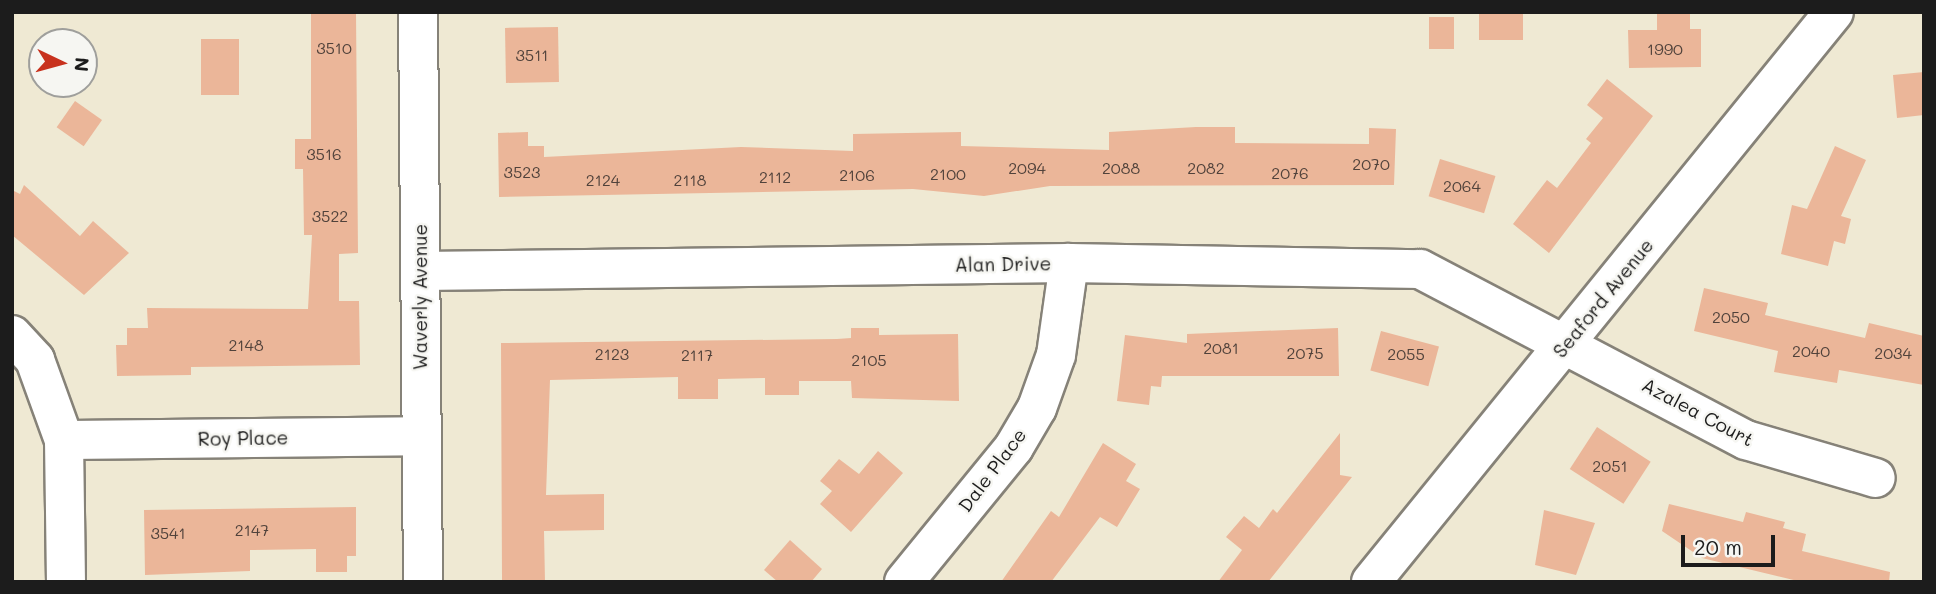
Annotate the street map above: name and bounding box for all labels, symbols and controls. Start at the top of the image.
north arrow [28,28,98,98]
house number: 3510 [316,38,352,58]
house number: 1990 [1647,39,1683,59]
house number: 3511 [515,45,549,65]
text: N [69,56,96,73]
house number: 3516 [306,144,342,164]
house number: 2070 [1352,154,1390,174]
house number: 2094 [1008,158,1046,178]
house number: 2088 [1102,158,1140,178]
house number: 2082 [1187,158,1225,178]
house number: 3523 [504,162,540,182]
house number: 2076 [1271,163,1309,183]
house number: 2100 [930,164,966,184]
house number: 2106 [839,165,875,185]
house number: 2112 [759,167,791,187]
house number: 2124 [586,170,620,190]
house number: 2118 [674,170,706,190]
house number: 2064 [1443,176,1481,196]
house number: 3522 [312,206,348,226]
street label: Waverly Avenue [409,224,431,370]
street label: Seaford Avenue [1548,234,1658,362]
street label: Alan Drive [955,252,1051,276]
house number: 2050 [1712,307,1750,327]
house number: 2148 [228,335,264,355]
house number: 2081 [1203,338,1239,358]
house number: 2040 [1792,341,1830,361]
house number: 2075 [1286,343,1324,363]
house number: 2034 [1874,343,1912,363]
house number: 2123 [595,344,629,364]
house number: 2055 [1387,344,1425,364]
house number: 2117 [681,345,713,365]
house number: 2105 [851,350,887,370]
street label: Azalea Court [1638,373,1758,451]
street label: Dale Place [953,424,1031,516]
street label: Roy Place [198,426,288,450]
house number: 2051 [1592,456,1628,476]
house number: 2147 [235,520,269,540]
scale bar [1684,520,1778,564]
house number: 3541 [150,523,186,543]
text: 20 m [1694,533,1742,560]

